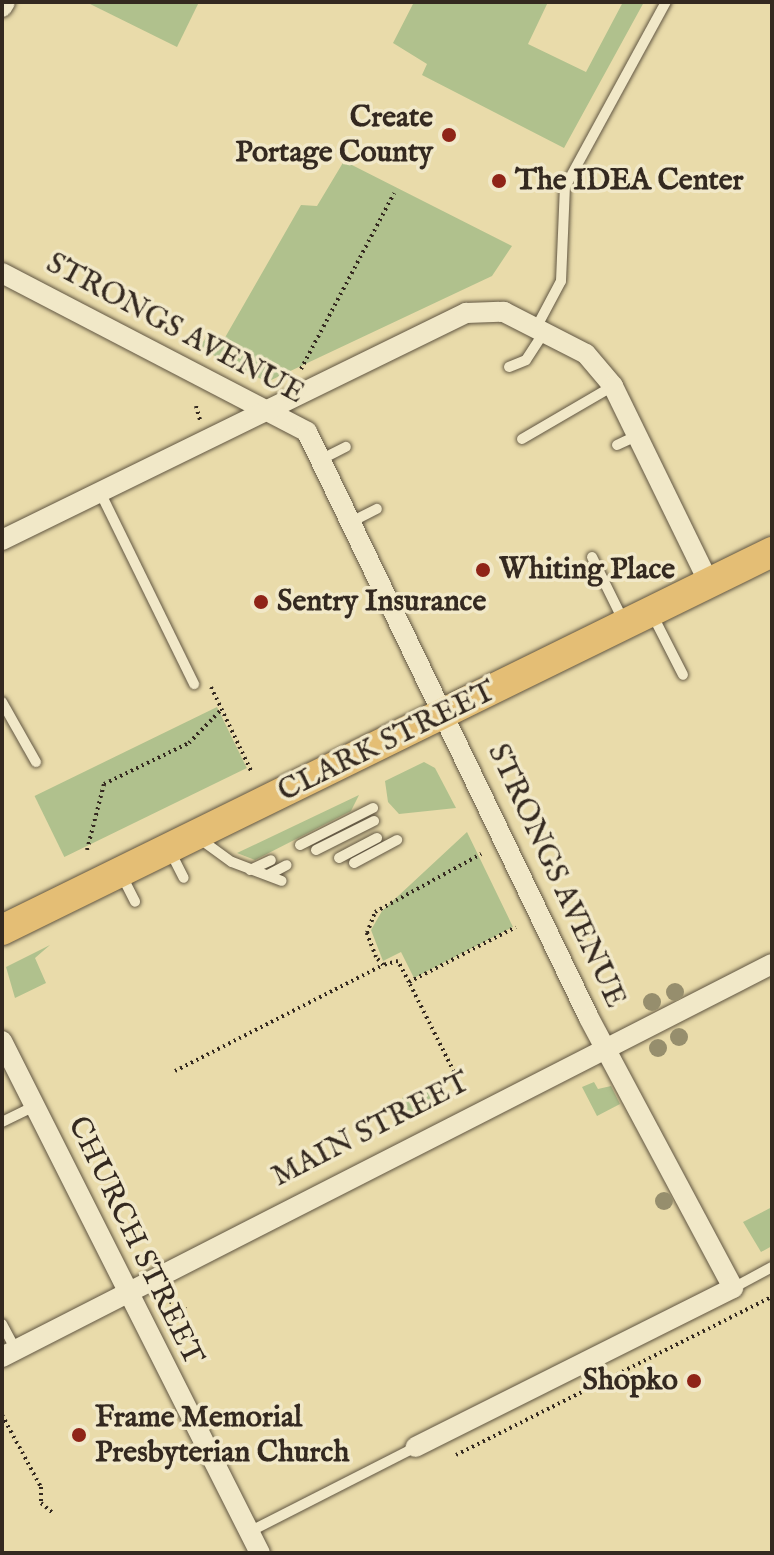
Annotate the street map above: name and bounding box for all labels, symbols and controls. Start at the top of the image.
place label: Create Portage County [235,100,433,170]
marker: Create Portage County [440,126,458,144]
place label: The IDEA Center [515,163,744,199]
marker: The IDEA Center [490,172,508,190]
street label: STRONGS AVENUE [40,246,310,412]
place label: Whiting Place [499,552,675,588]
marker: Whiting Place [474,561,492,579]
place label: Sentry Insurance [277,584,486,620]
marker: Sentry Insurance [252,593,270,611]
street label: CLARK STREET [272,674,502,810]
street label: STRONGS AVENUE [479,738,633,1014]
street label: MAIN STREET [266,1065,476,1195]
street label: CHURCH STREET [59,1111,211,1371]
place label: Shopko [583,1363,678,1399]
marker: Shopko [685,1372,703,1390]
place label: Frame Memorial Presbyterian Church [95,1400,349,1470]
marker: Frame Memorial Presbyterian Church [70,1426,88,1444]

